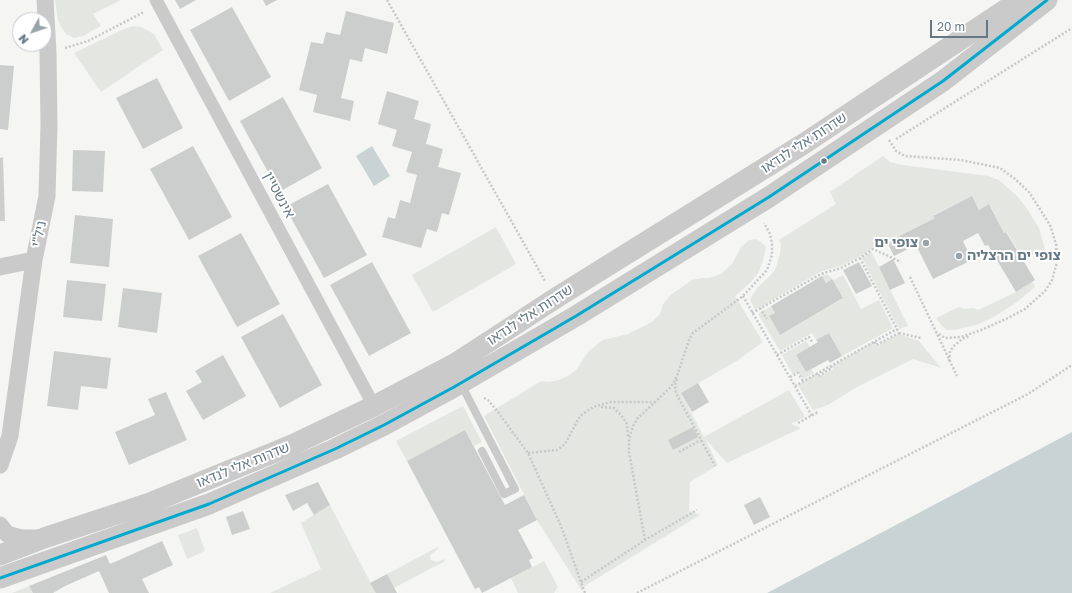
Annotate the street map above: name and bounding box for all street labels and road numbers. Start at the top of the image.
street label: שדרות אלי לנדאו [758,109,850,177]
street label: אינשטיין [260,169,298,221]
street label: ניל"י [28,219,50,249]
street label: שדרות אלי לנדאו [484,281,576,349]
street label: שדרות אלי לנדאו [194,439,292,491]

